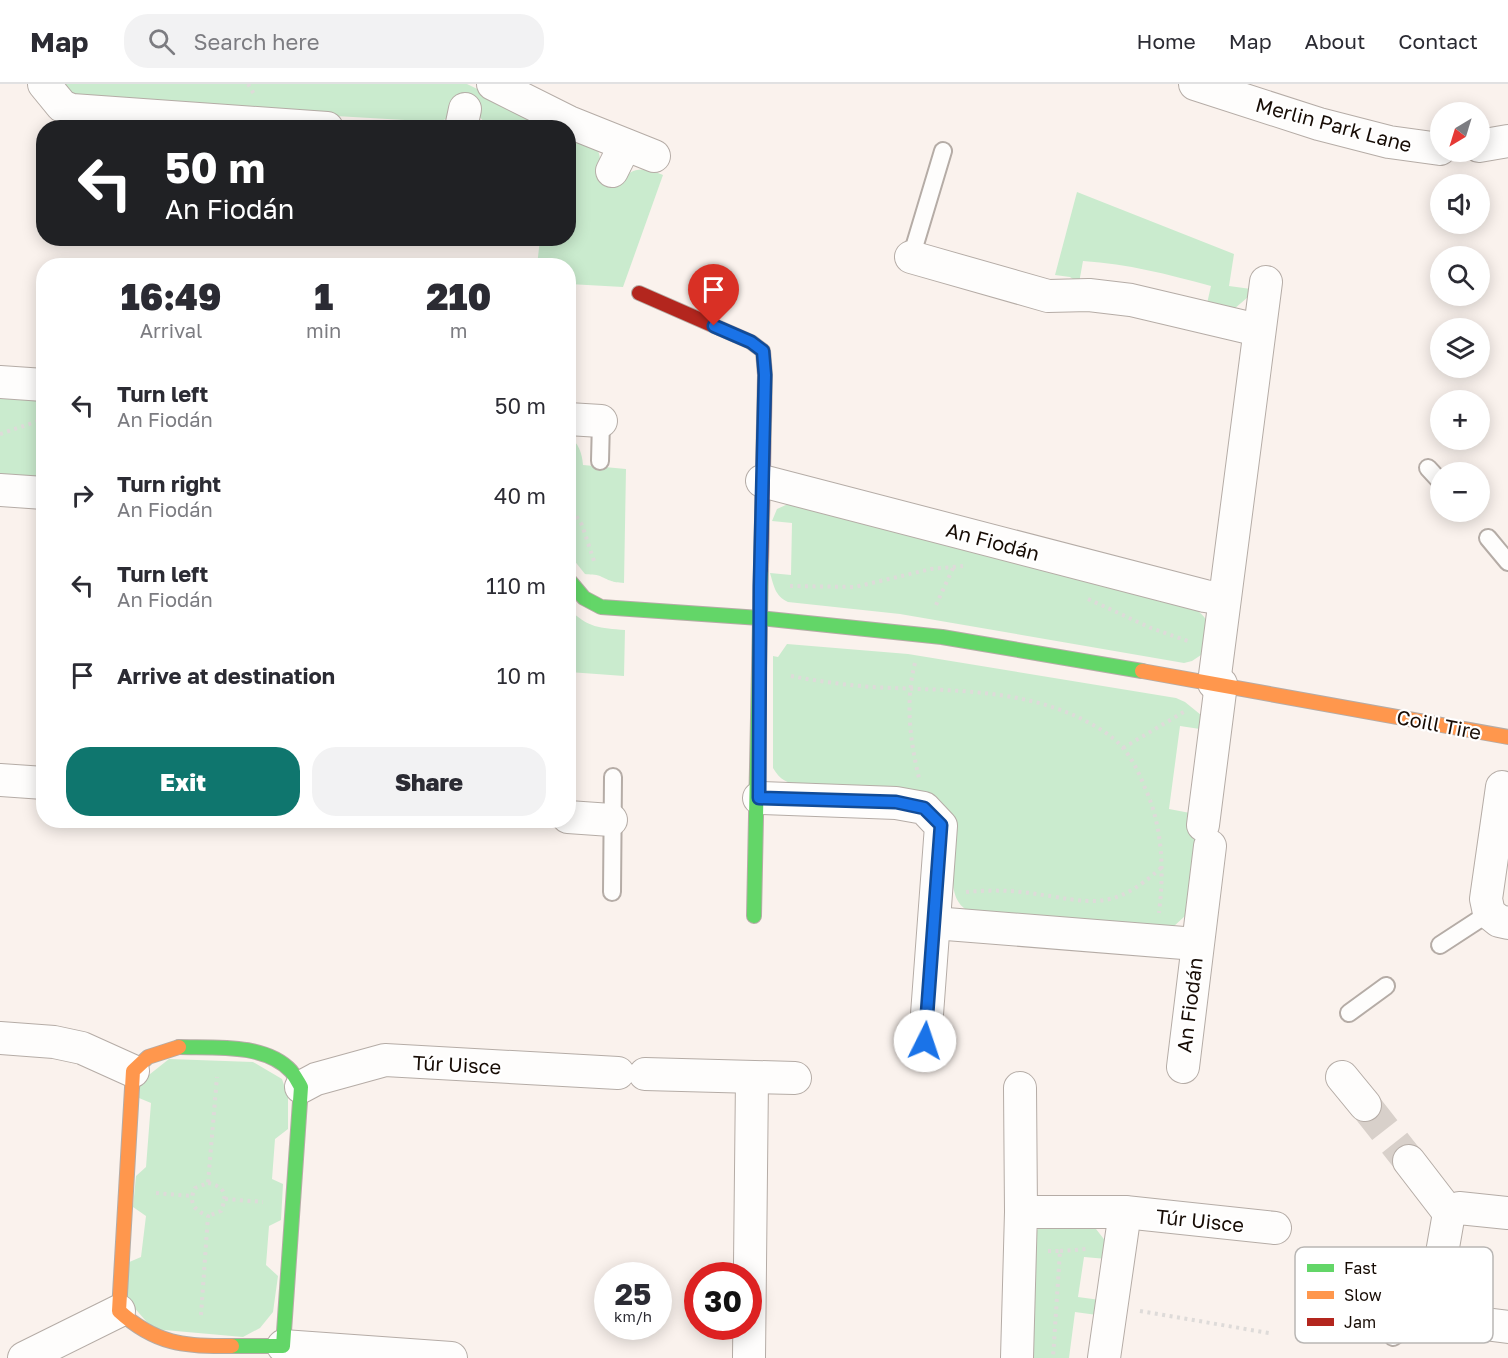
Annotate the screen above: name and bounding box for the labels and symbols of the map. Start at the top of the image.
street label: Merlin Park Lane [1253,92,1415,156]
north arrow [1430,102,1490,162]
pin [688,264,739,326]
street label: An Fiodán [944,517,1042,565]
street label: Coill Tire [1395,704,1483,744]
street label: An Fiodán [1171,956,1207,1054]
position arrow [893,1009,957,1073]
street label: Túr Uisce [412,1050,502,1078]
street label: Túr Uisce [1155,1203,1245,1237]
legend [1295,1247,1493,1343]
text: Fast [1344,1258,1377,1278]
speed limit sign: 30 [684,1262,762,1340]
text: Slow [1344,1285,1382,1305]
text: Jam [1344,1312,1376,1332]

